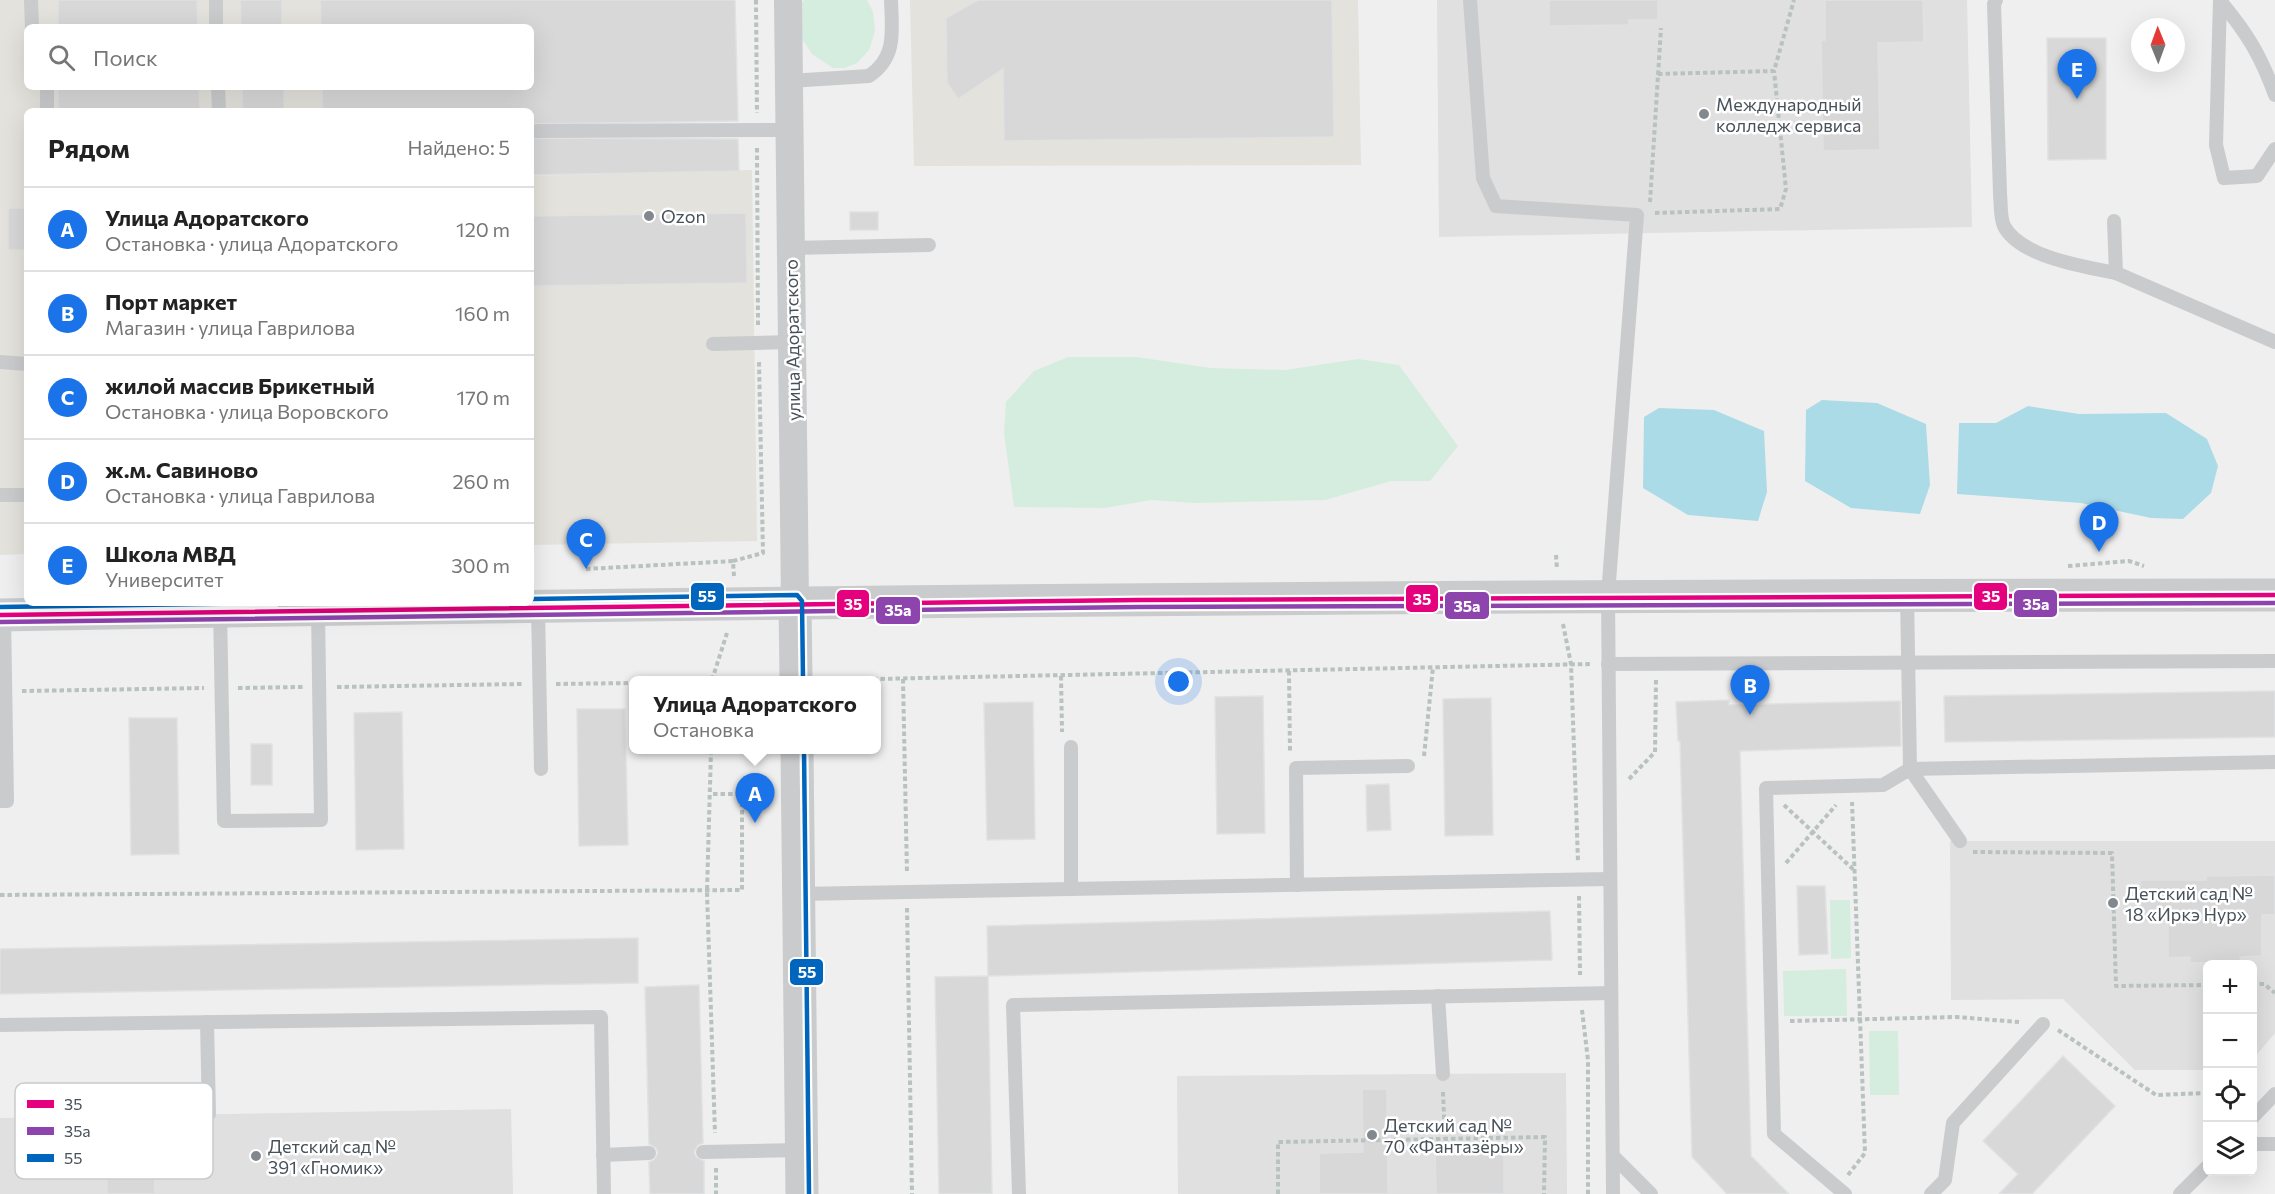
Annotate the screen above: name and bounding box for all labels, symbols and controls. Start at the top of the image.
north arrow [2131,18,2185,72]
search box [24,24,534,90]
icon: search [45,41,78,74]
text: Поиск [93,44,158,71]
pin: E [2058,50,2096,99]
place label: Международный колледж сервиса [1716,93,1862,136]
marker: Международный колледж сервиса [1697,107,1711,121]
text: Рядом [48,132,130,163]
text: Найдено: 5 [408,135,510,159]
text: Улица Адоратского [105,204,309,231]
place label: Ozon [661,205,706,227]
marker: Ozon [642,209,656,223]
text: A [60,217,75,241]
text: 120 m [456,217,510,241]
text: Остановка · улица Адоратского [105,231,398,255]
street label: улица Адоратского [780,259,804,421]
text: Порт маркет [105,288,237,315]
text: B [61,301,74,325]
text: 160 m [455,301,510,325]
text: Магазин · улица Гаврилова [105,315,355,339]
text: жилой массив Брикетный [105,372,375,399]
text: C [61,385,74,409]
text: 170 m [457,385,510,409]
text: Остановка · улица Воровского [105,399,389,423]
text: ж.м. Савиново [105,456,258,483]
text: D [60,469,75,493]
text: 260 m [452,469,510,493]
text: Остановка · улица Гаврилова [105,483,375,507]
pin: D [2080,502,2118,552]
pin: C [566,520,606,569]
text: Школа МВД [105,540,236,567]
text: E [62,553,73,577]
text: 300 m [451,553,510,577]
text: Университет [105,567,224,591]
line badge: 55 [690,582,725,611]
line badge: 35 [1973,582,2008,611]
line badge: 35 [1405,584,1439,613]
text: 55 [698,586,716,605]
text: 35 [1982,586,2000,605]
line badge: 35 [836,589,870,618]
text: 35 [1413,589,1431,608]
line badge: 35a [2013,589,2058,618]
line badge: 35a [1444,591,1490,620]
text: 35 [844,594,862,613]
text: 35a [2022,594,2050,613]
line badge: 35a [875,596,921,625]
text: 35a [1453,596,1481,615]
text: 35a [884,600,912,619]
pin: B [1730,666,1770,715]
your location [1164,667,1193,696]
popup [629,676,881,754]
text: Улица Адоратского [653,690,857,717]
text: Остановка [653,717,754,741]
pin: A [736,774,774,823]
place label: Детский сад № 18 «Иркэ Нур» [2125,882,2253,925]
marker: Детский сад № 18 «Иркэ Нур» [2106,896,2120,910]
line badge: 55 [789,958,824,986]
map controls [2203,960,2257,1176]
button: + [2203,960,2257,1014]
text: 55 [798,962,816,981]
button: − [2203,1014,2257,1068]
button: locate [2203,1068,2257,1122]
legend [15,1083,213,1179]
text: 35 [64,1094,82,1113]
place label: Детский сад № 70 «Фантазёры» [1384,1114,1524,1157]
text: 35a [64,1121,91,1140]
button: layers [2203,1122,2257,1176]
marker: Детский сад № 70 «Фантазёры» [1365,1128,1379,1142]
place label: Детский сад № 391 «Гномик» [268,1135,396,1178]
text: 55 [64,1148,82,1167]
marker: Детский сад № 391 «Гномик» [249,1149,263,1163]

